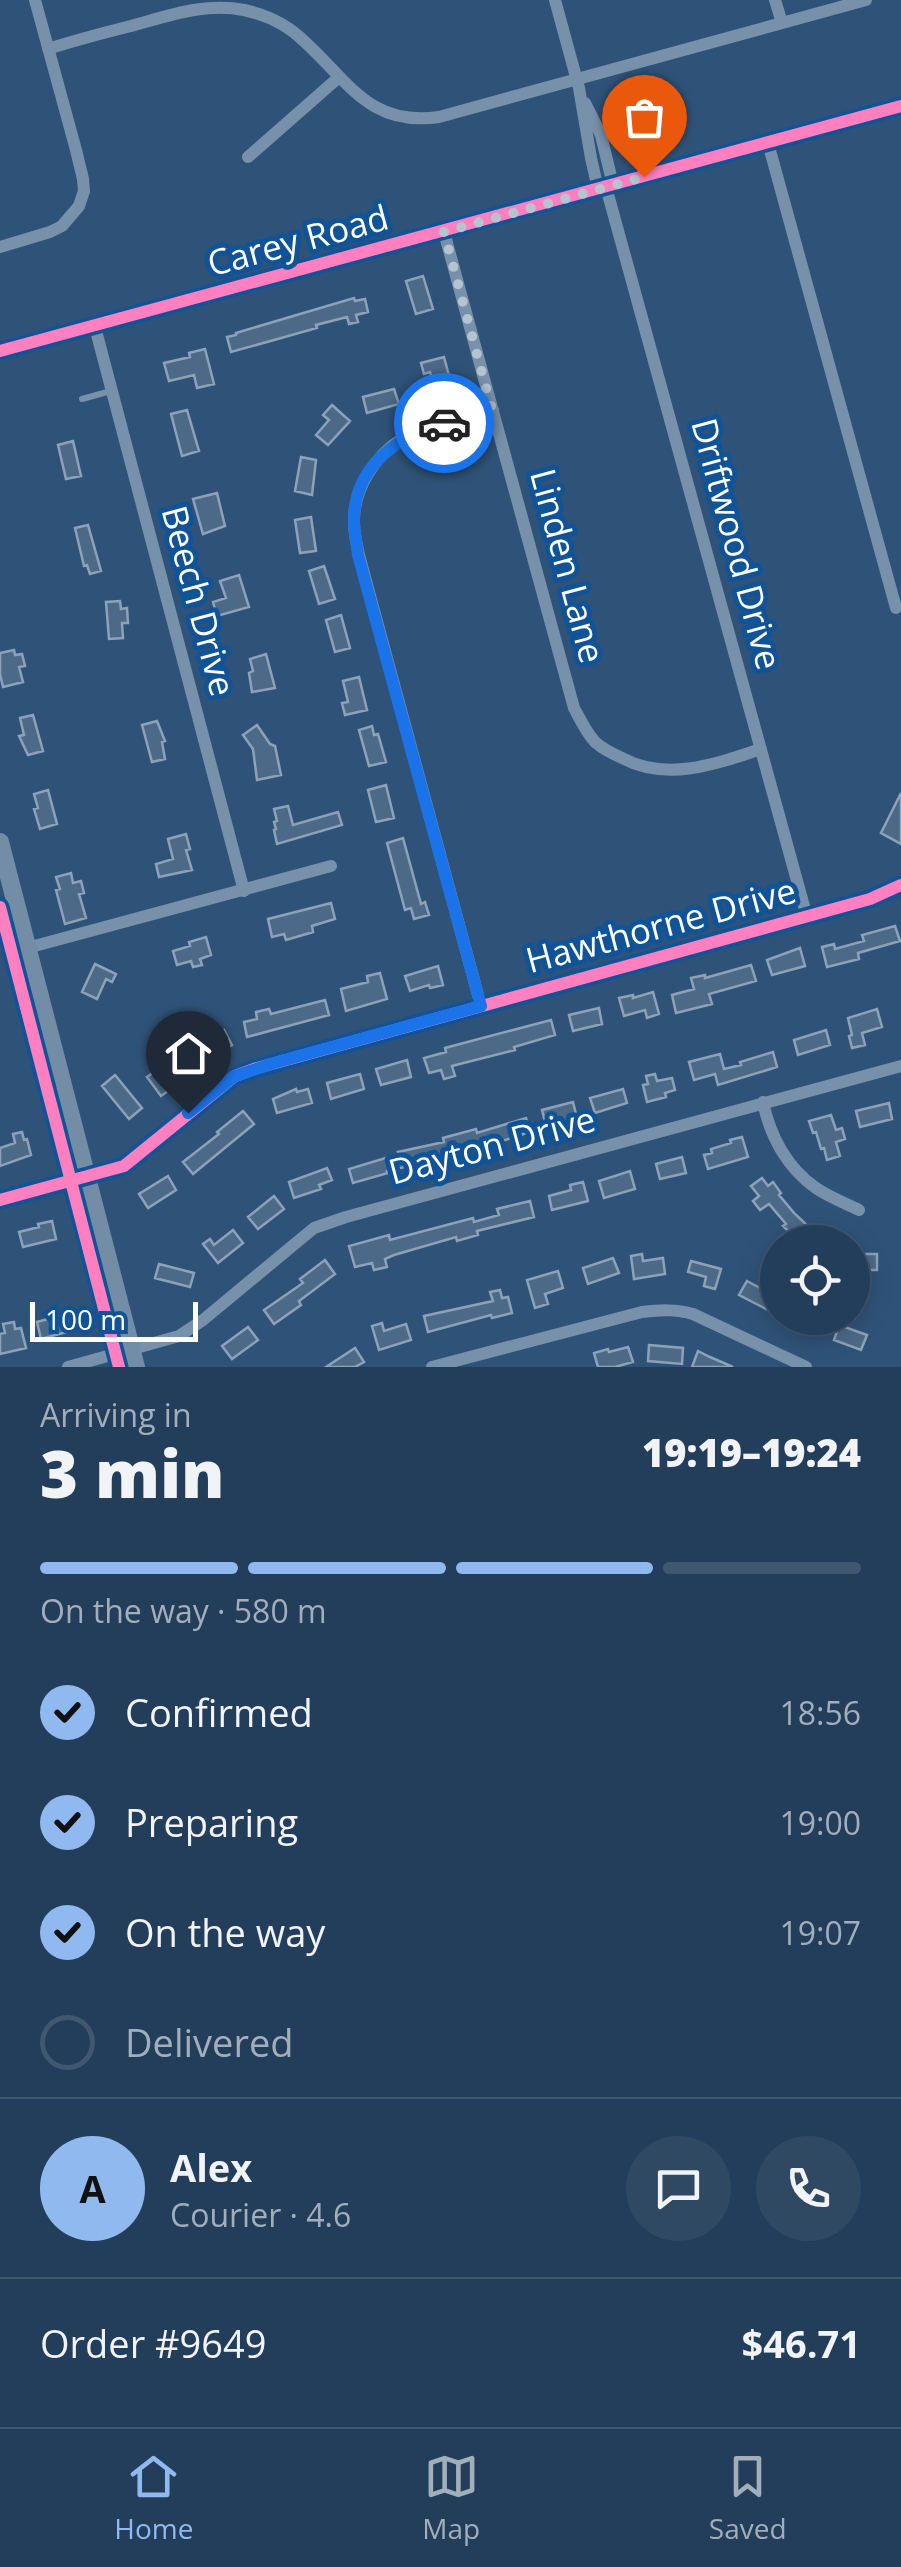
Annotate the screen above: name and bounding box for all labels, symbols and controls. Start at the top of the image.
pin [602,75,687,178]
icon: bag [617,90,672,145]
street label: Carey Road [202,193,393,286]
courier [394,373,494,473]
icon: car [417,396,472,451]
street label: Driftwood Drive [681,413,794,674]
street label: Linden Lane [520,463,617,668]
street label: Beech Drive [152,500,247,701]
street label: Hawthorne Drive [520,866,801,983]
pin [146,1011,231,1114]
icon: home [161,1026,216,1081]
street label: Dayton Drive [383,1094,600,1195]
map controls [760,1225,870,1335]
button: locate [760,1225,870,1335]
scale bar [30,1297,198,1342]
text: 100 m [45,1300,126,1338]
text: Arriving in [40,1393,192,1436]
text: 19:19–19:24 [642,1426,861,1478]
text: 3 min [40,1429,225,1517]
text: On the way · 580 m [40,1589,327,1632]
icon: check [40,1685,95,1740]
text: Confirmed [125,1686,313,1738]
text: 18:56 [779,1691,861,1734]
icon: check [40,1795,95,1850]
text: Preparing [125,1796,298,1848]
text: 19:00 [779,1801,861,1844]
icon: check [40,1905,95,1960]
text: On the way [125,1906,325,1958]
text: 19:07 [779,1911,861,1954]
text: Delivered [125,2016,294,2068]
button: chat [626,2136,731,2241]
button: phone [756,2136,861,2241]
text: Alex [170,2141,252,2193]
text: A [79,2162,106,2214]
text: Courier · 4.6 [170,2193,351,2236]
text: Order #9649 [40,2317,267,2369]
text: $46.71 [742,2317,861,2369]
tab: Home [114,2449,194,2547]
tab: Map [422,2449,480,2547]
tab: Saved [709,2449,787,2547]

